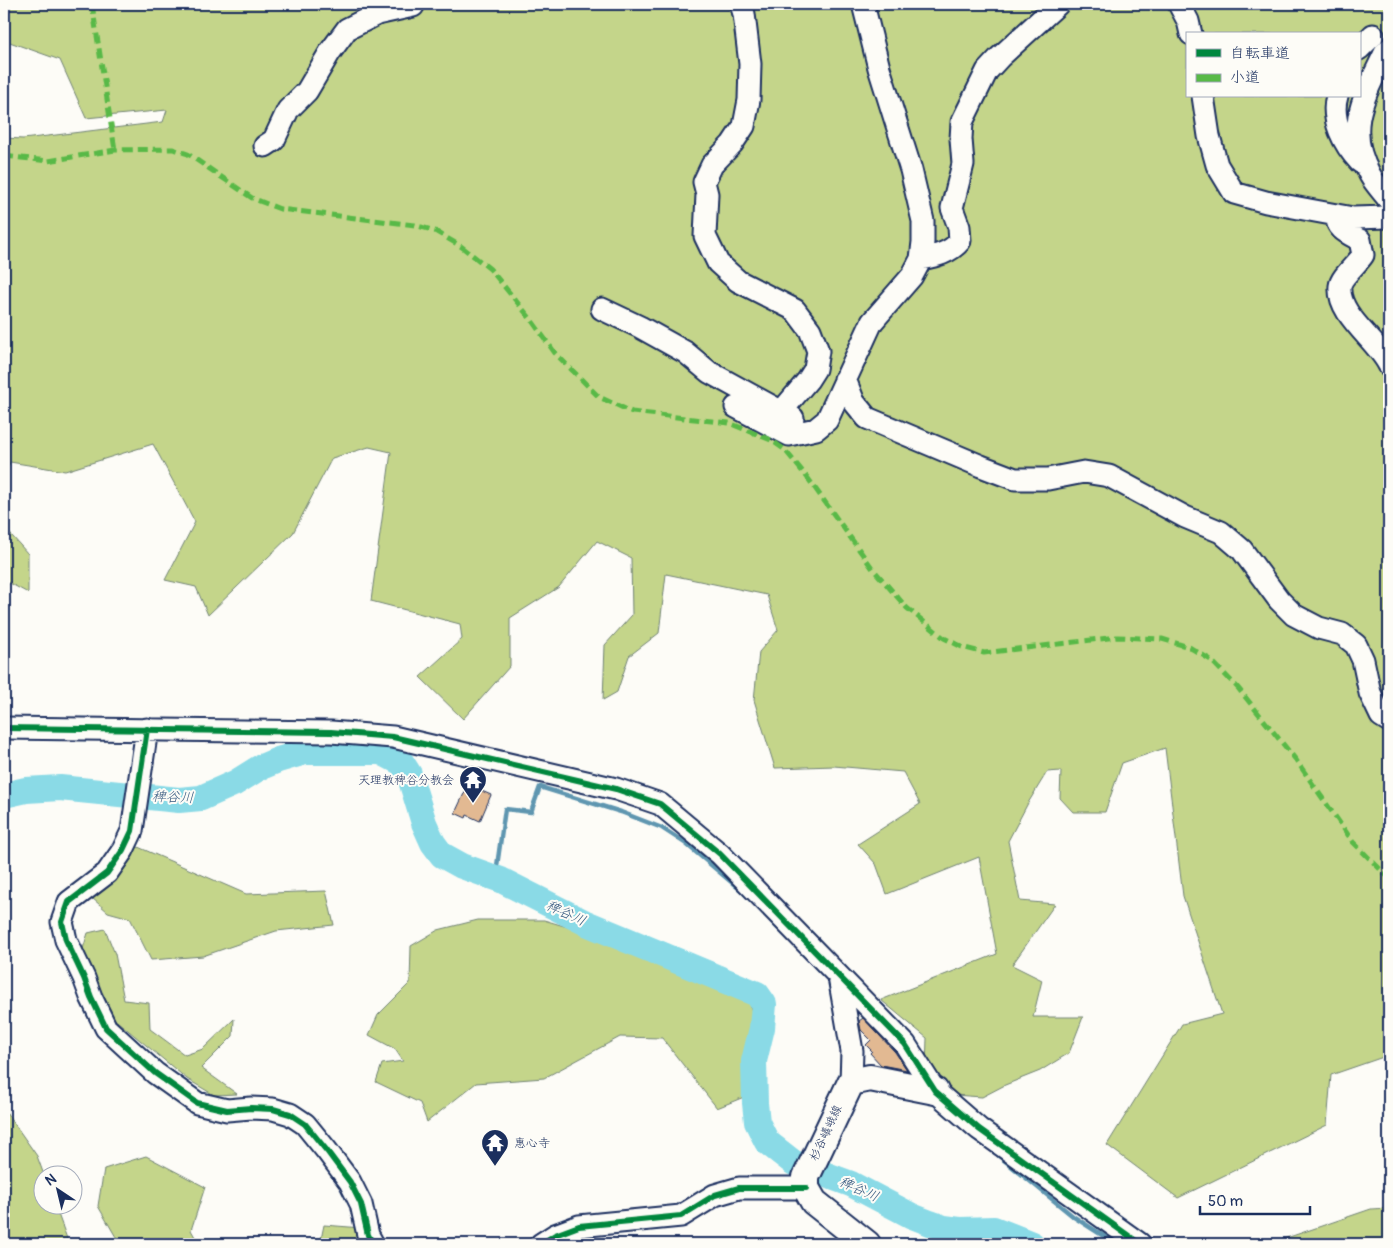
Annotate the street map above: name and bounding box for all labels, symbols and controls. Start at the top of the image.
legend [1186,32,1360,98]
text: 自転車道 [1230,44,1290,63]
text: 小道 [1230,68,1260,87]
temple icon: 天理教稗谷分教会 [458,765,488,804]
place label: 天理教稗谷分教会 [358,773,454,788]
water label: 稗谷川 [152,788,194,806]
water label: 稗谷川 [543,896,589,930]
street label: 杉谷嶬峨線 [807,1103,845,1163]
temple icon: 惠心寺 [480,1128,510,1167]
place label: 惠心寺 [514,1136,550,1151]
north arrow [32,1166,82,1216]
text: N [42,1170,60,1189]
water label: 稗谷川 [836,1173,882,1205]
scale bar [1200,1183,1310,1215]
text: 50 m [1208,1192,1243,1211]

